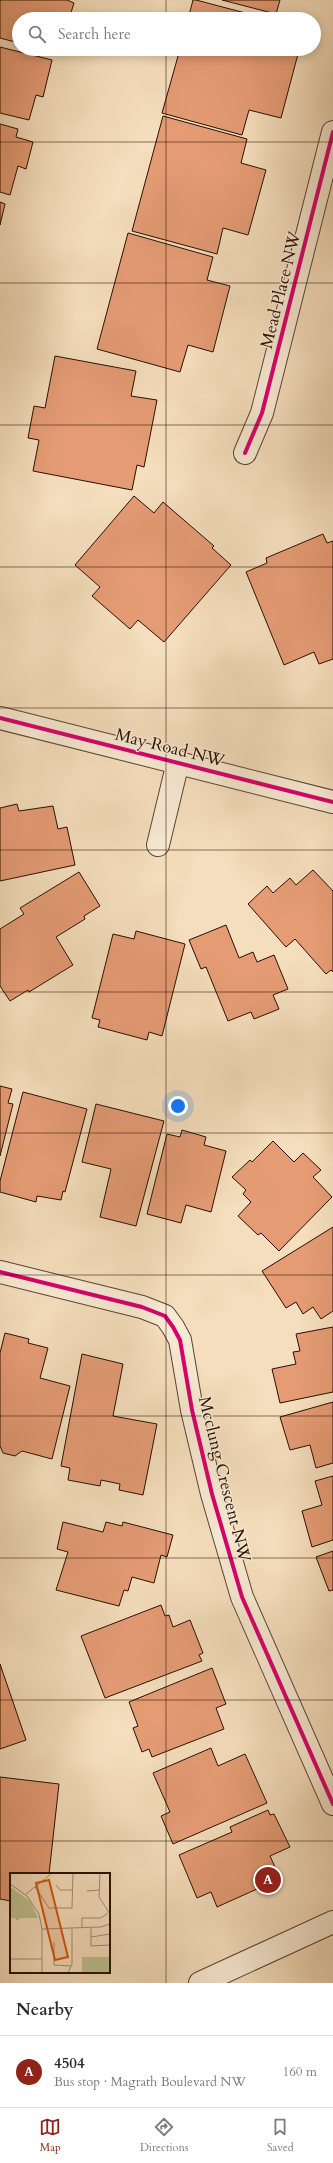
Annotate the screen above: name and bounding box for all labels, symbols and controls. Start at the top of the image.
search box [12,12,321,56]
icon: search [26,23,48,45]
text: Search here [58,24,131,44]
street label: Mead Place NW [255,229,306,351]
street label: May Road NW [113,723,227,772]
your location [168,1096,188,1116]
street label: Mcclung Crescent NW [193,1394,256,1565]
pin: A [255,1865,281,1895]
inset map [10,1873,110,1973]
text: Nearby [16,1998,73,2021]
text: 4504 [54,2053,85,2073]
text: A [24,2063,34,2081]
text: 160 m [283,2063,317,2081]
text: Bus stop · Magrath Boulevard NW [54,2073,246,2091]
tab: Map [39,2116,61,2155]
tab: Directions [140,2116,188,2155]
tab: Saved [267,2116,294,2155]

